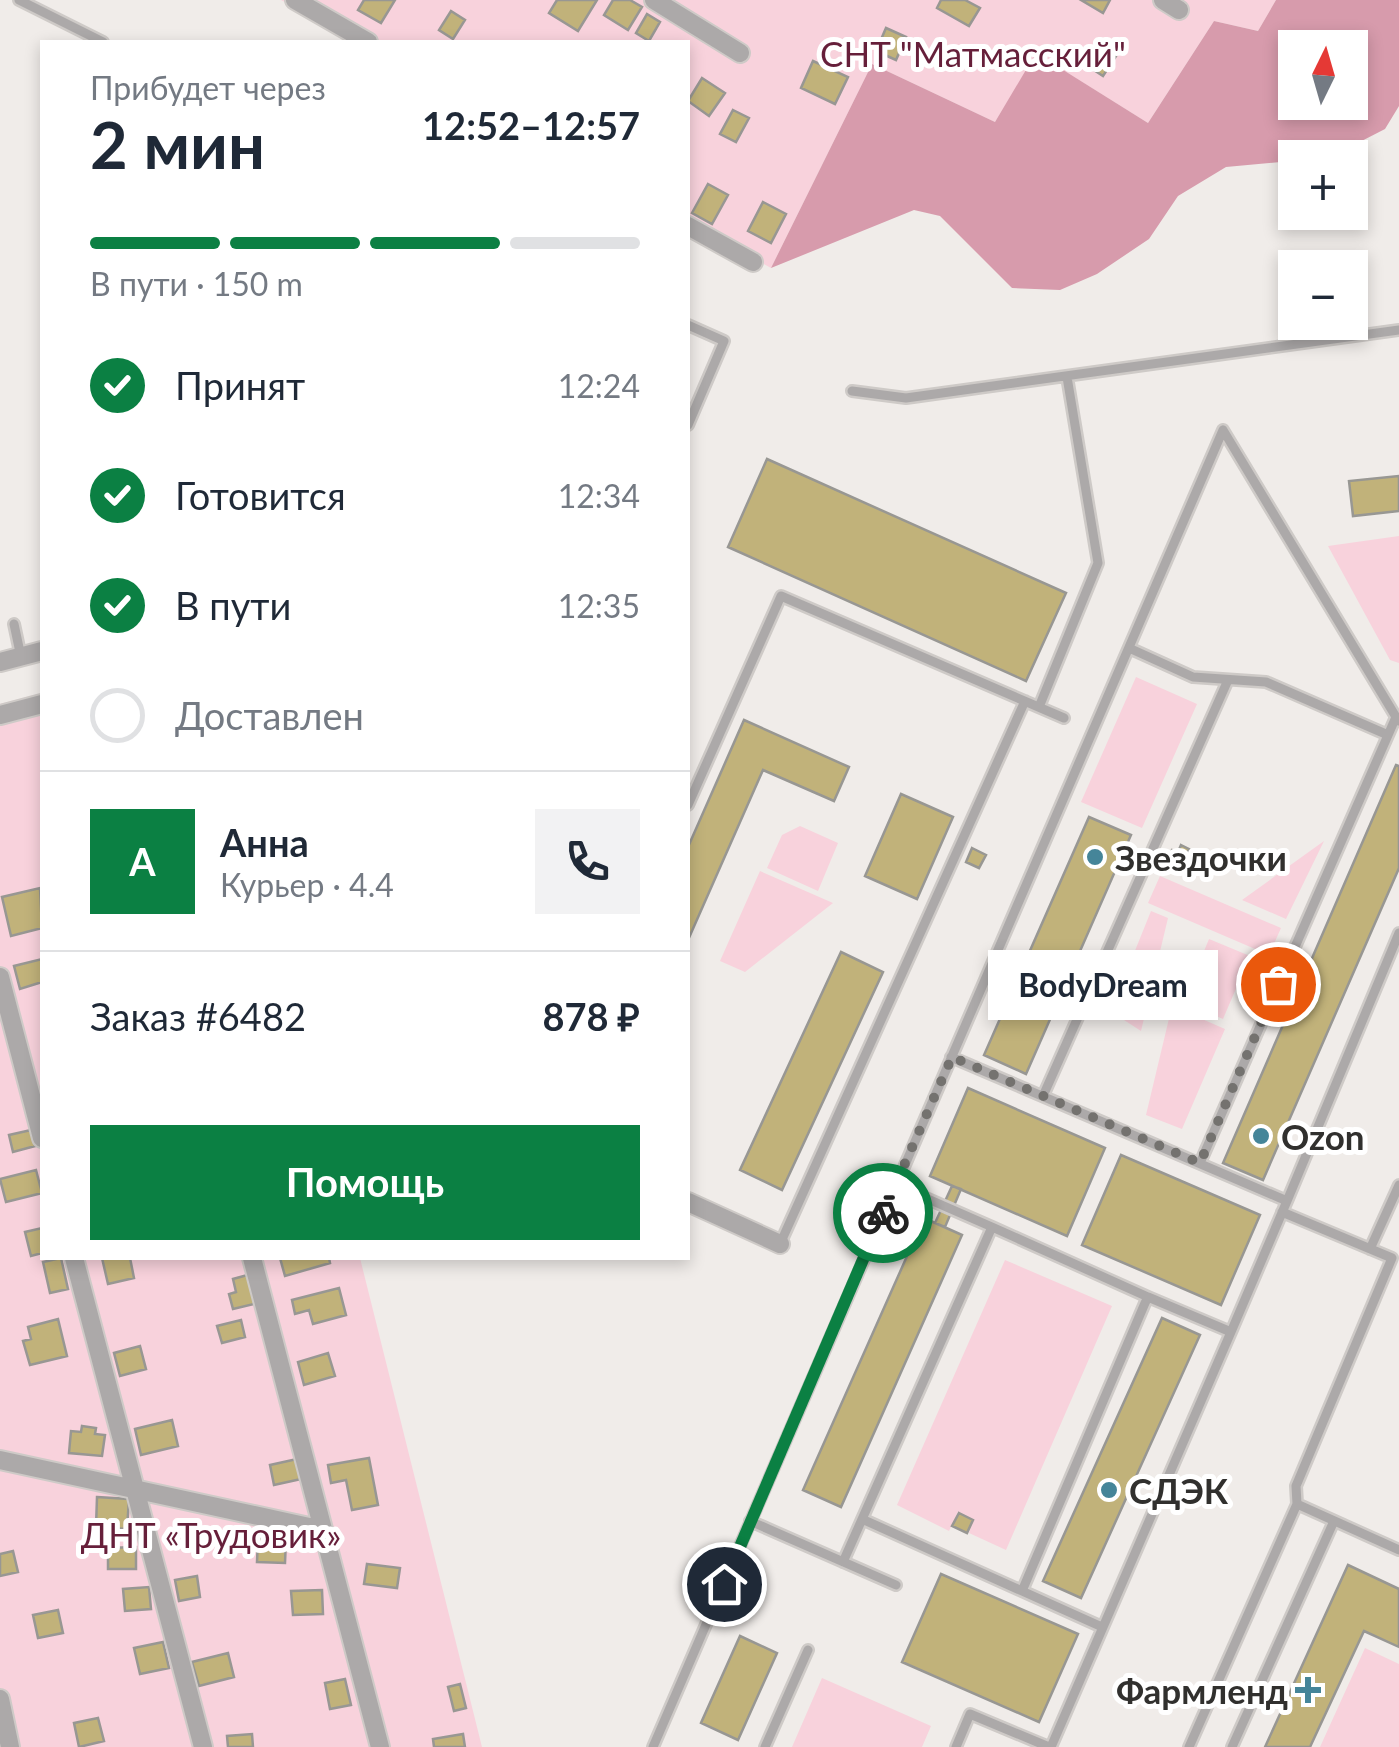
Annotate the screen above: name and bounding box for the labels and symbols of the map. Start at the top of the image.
north arrow [1278,30,1368,120]
park label: СНТ "Матмасский" [820,32,1126,74]
place label: Звездочки [1115,836,1287,878]
marker: Звездочки [1084,846,1106,868]
pin [1236,942,1321,1027]
callout: BodyDream [988,949,1218,1019]
place label: Ozon [1281,1115,1365,1157]
marker: Ozon [1250,1125,1272,1147]
courier [833,1163,933,1263]
place label: СДЭК [1129,1469,1229,1511]
marker: СДЭК [1098,1479,1120,1501]
park label: ДНТ «Трудовик» [81,1513,341,1555]
pin [682,1542,767,1627]
place label: Фармленд [1116,1669,1288,1711]
marker: Фармленд [1297,1679,1319,1701]

